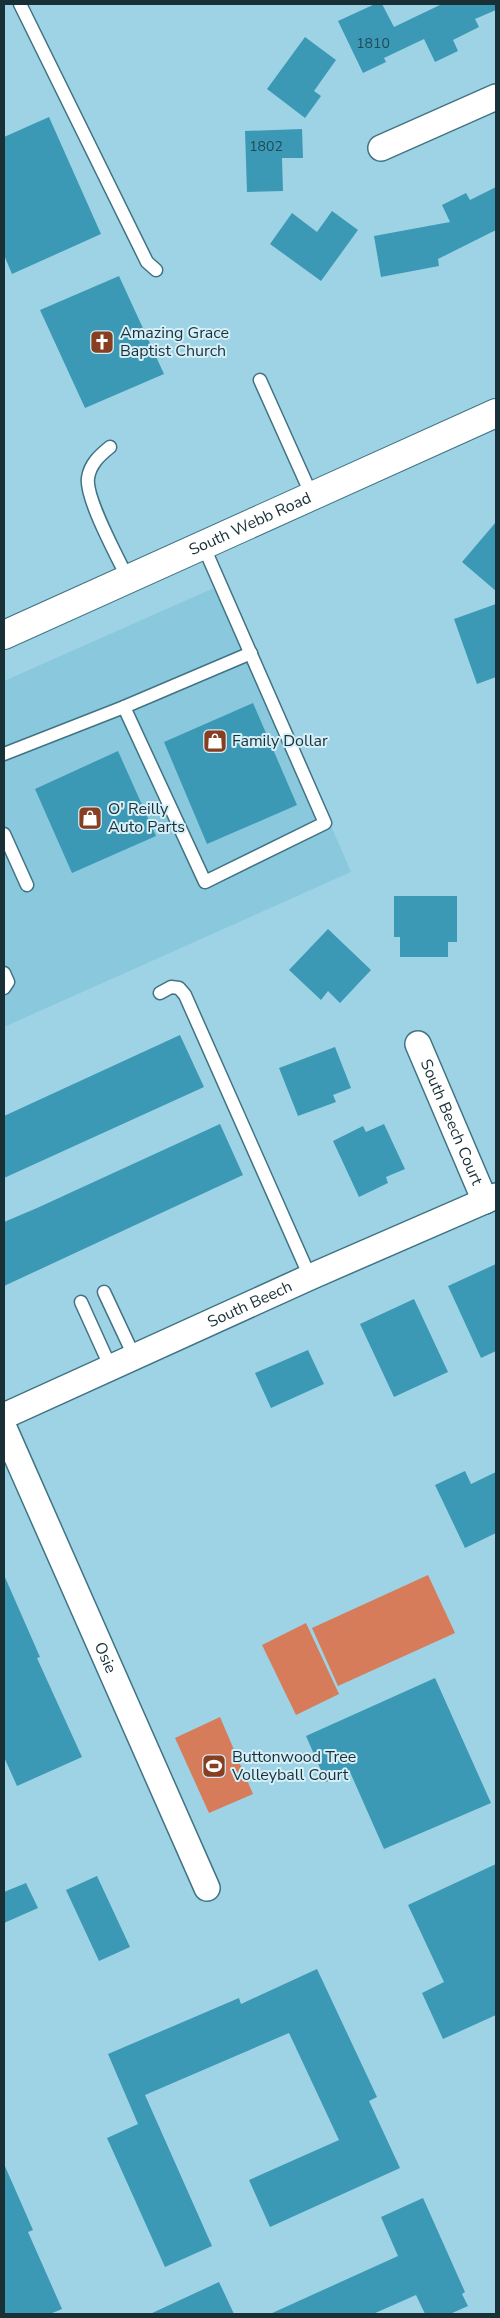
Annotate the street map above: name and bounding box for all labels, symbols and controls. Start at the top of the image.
house number: 1810 [356,34,390,53]
house number: 1802 [249,137,283,156]
place label: Amazing Grace Baptist Church [120,322,229,362]
church icon: Amazing Grace Baptist Church [89,329,115,355]
street label: South Webb Road [186,487,315,561]
shop icon: Family Dollar [202,728,228,754]
place label: Family Dollar [232,730,328,752]
place label: O' Reilly Auto Parts [108,798,185,838]
shop icon: O' Reilly Auto Parts [77,805,103,831]
street label: South Beech Court [415,1056,488,1189]
street label: South Beech [204,1276,296,1333]
street label: Osie [89,1638,122,1677]
place label: Buttonwood Tree Volleyball Court [231,1746,356,1786]
sports icon: Buttonwood Tree Volleyball Court [201,1753,227,1779]

